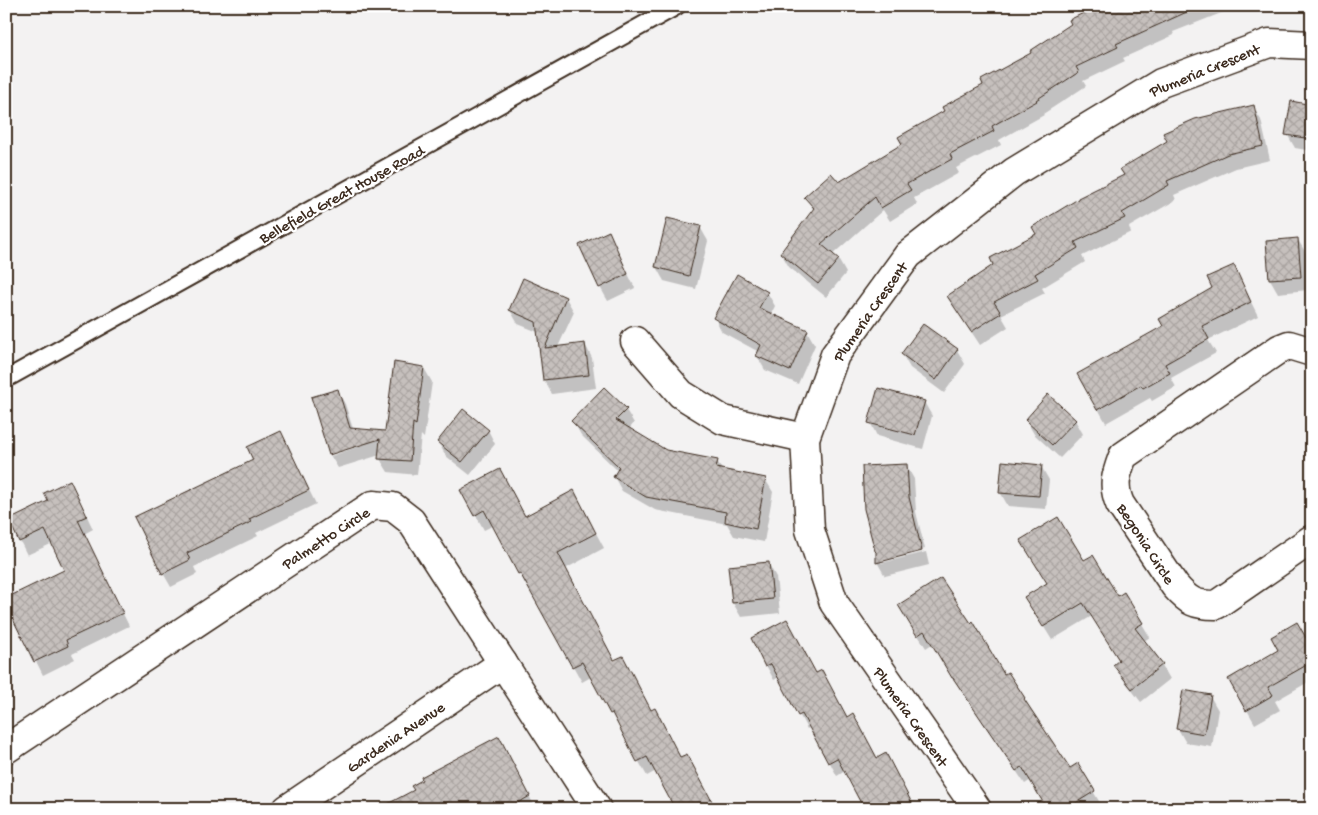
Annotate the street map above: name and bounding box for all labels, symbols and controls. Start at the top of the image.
street label: Plumeria Crescent [1146,41,1265,103]
street label: Bellefield Great House Road [256,142,430,250]
street label: Plumeria Crescent [830,258,914,367]
street label: Begonia Circle [1110,500,1178,590]
street label: Palmetto Circle [279,504,375,576]
street label: Plumeria Crescent [867,664,951,773]
street label: Gardenia Avenue [344,699,450,779]

